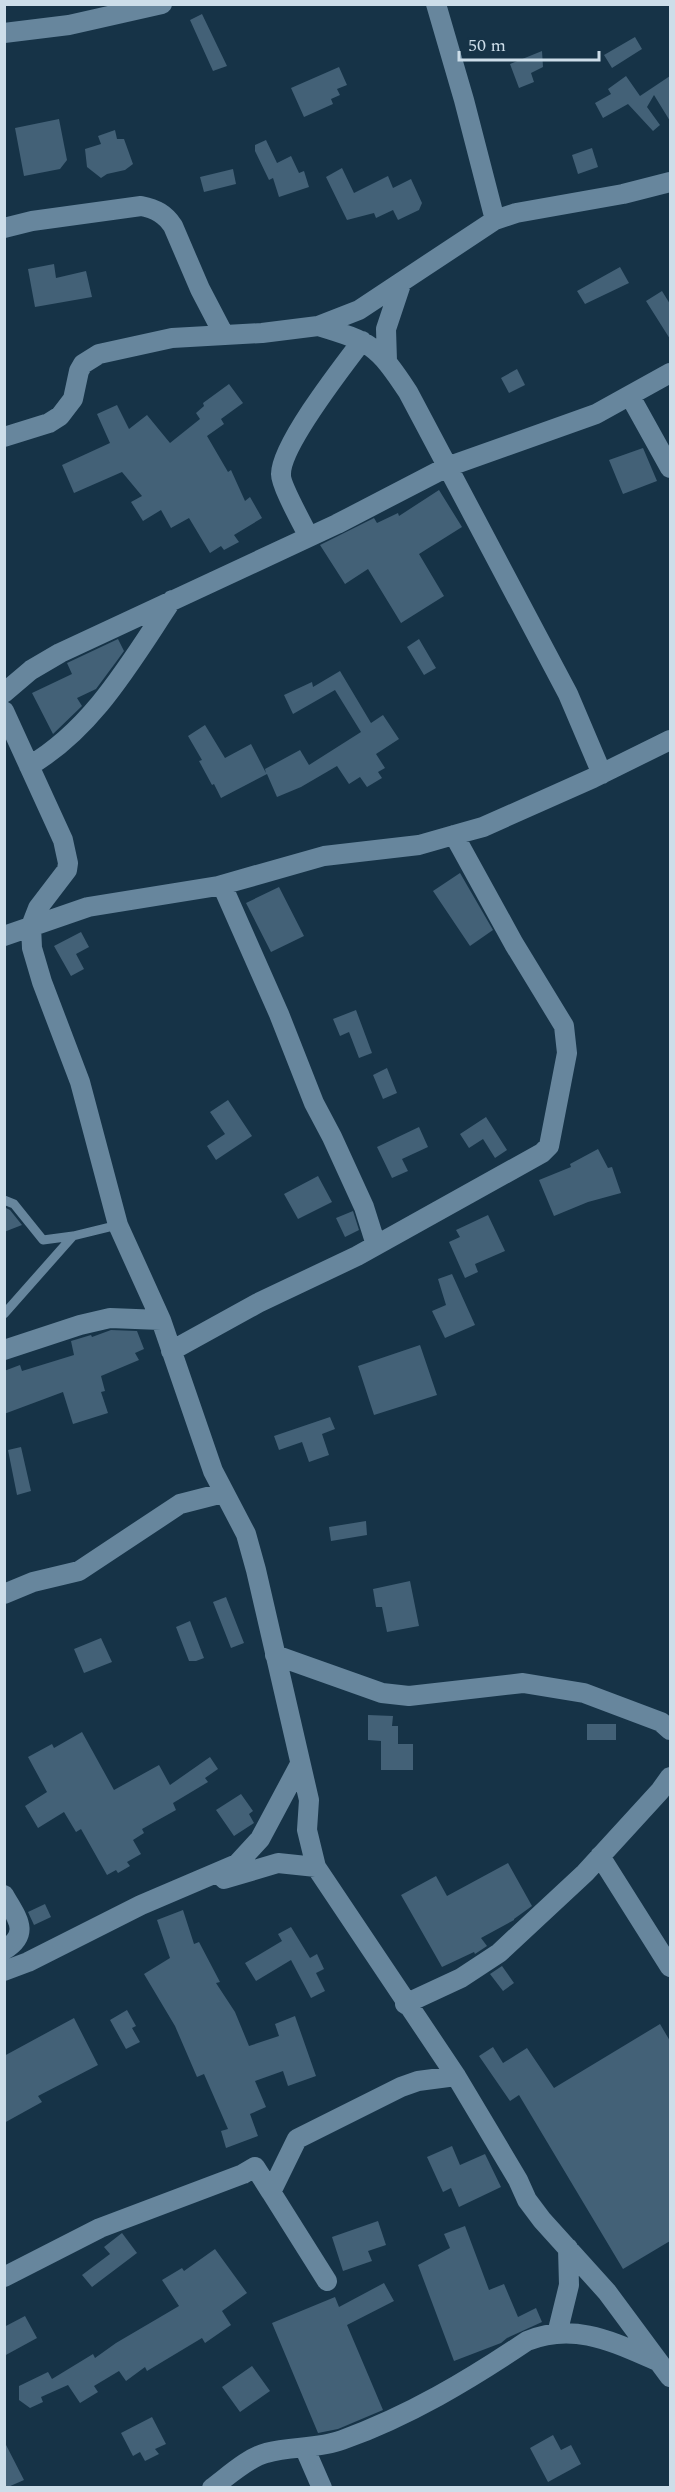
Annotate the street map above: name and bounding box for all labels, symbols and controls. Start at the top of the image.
scale bar [459,24,598,62]
text: 50 m [468,32,506,59]

